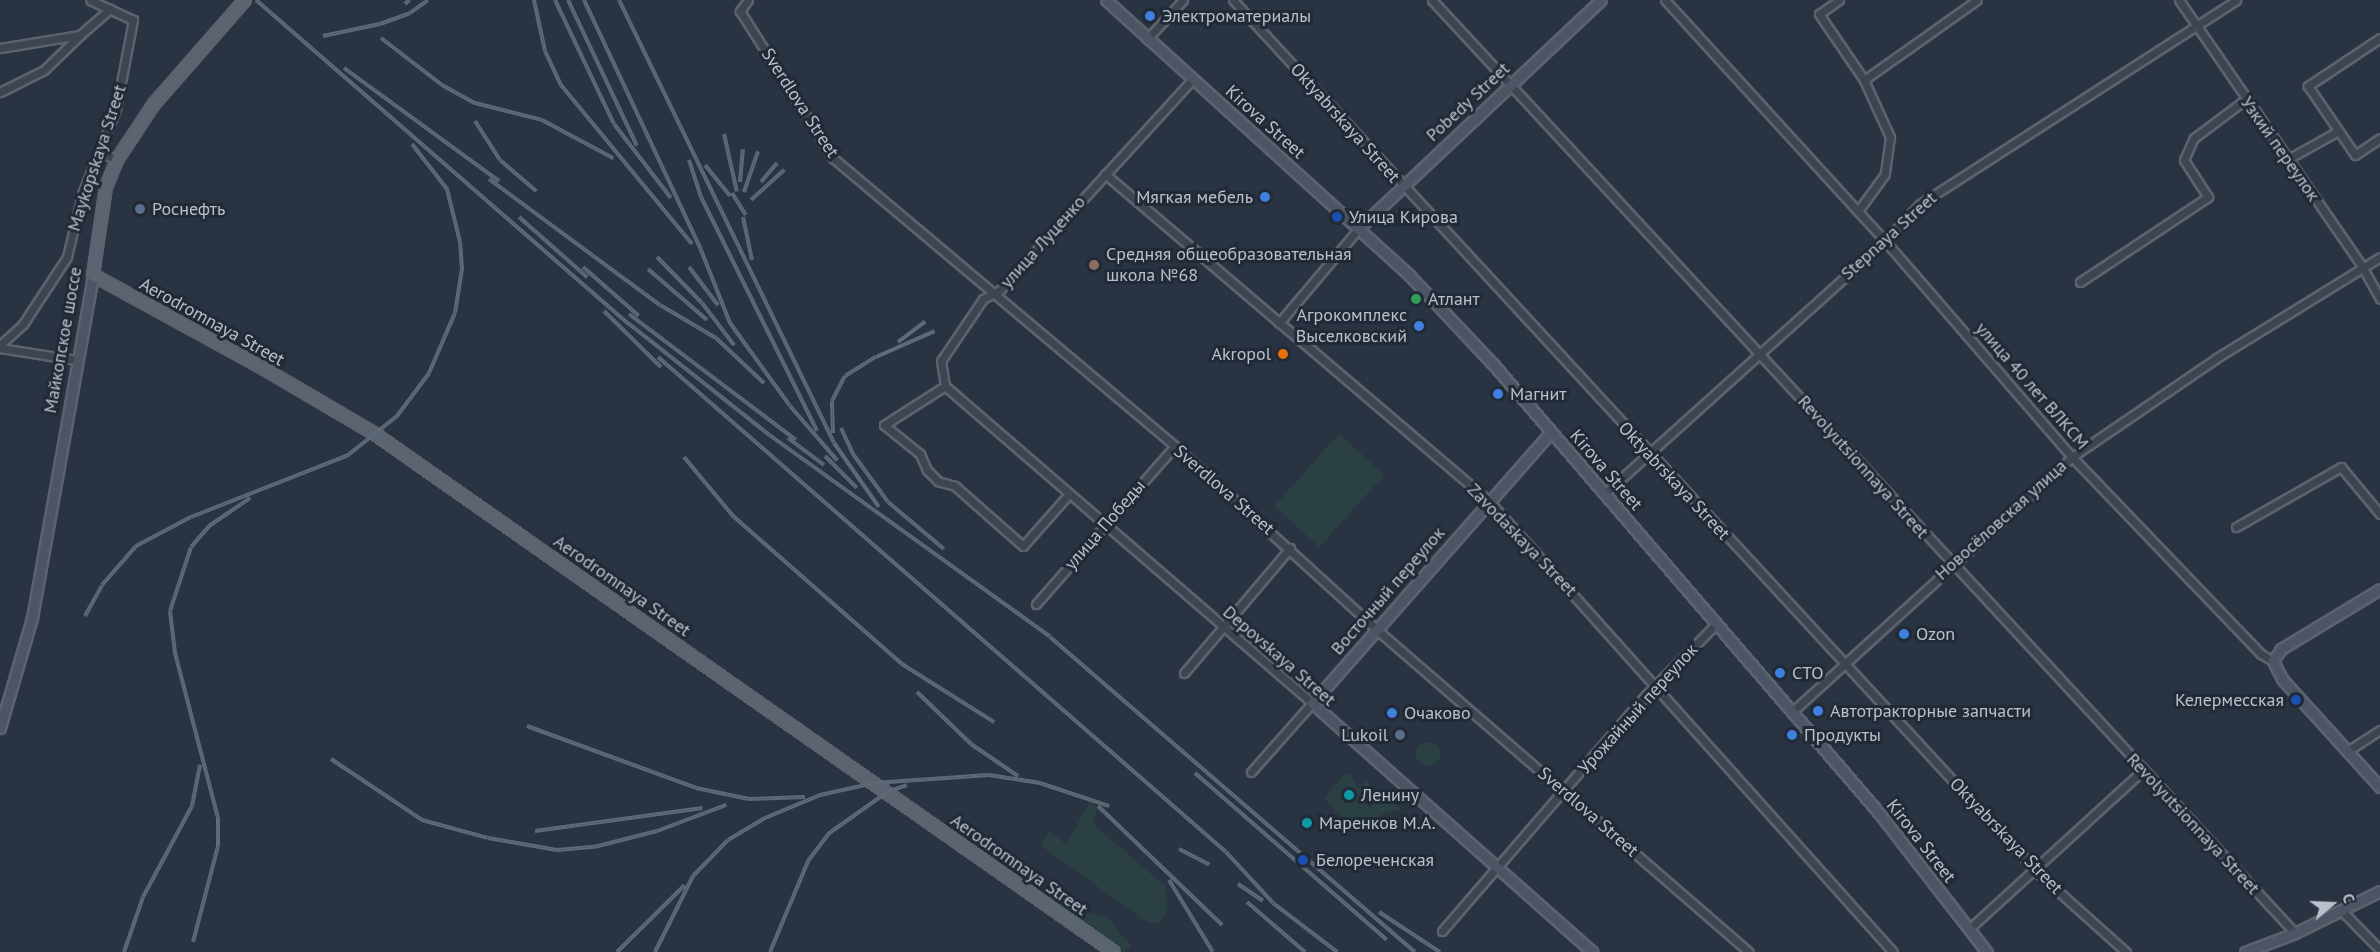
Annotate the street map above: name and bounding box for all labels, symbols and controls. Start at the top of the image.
place label: Электроматериалы [1162,5,1311,27]
marker: Электроматериалы [1143,9,1157,23]
street label: Sverdlova Street [757,44,843,162]
street label: Pobedy Street [1422,58,1514,146]
street label: Oktyabrskaya Street [1286,59,1404,187]
street label: Kirova Street [1221,81,1309,163]
street label: Maykopskaya Street [63,82,131,234]
street label: Узкий переулок [2236,93,2324,205]
place label: Мягкая мебель [1136,186,1253,208]
street label: Stepnaya Street [1837,187,1941,285]
marker: Мягкая мебель [1258,190,1272,204]
street label: улица Луценко [996,191,1090,293]
place label: Роснефть [152,198,225,220]
marker: Роснефть [133,202,147,216]
place label: Улица Кирова [1349,206,1458,228]
marker: Улица Кирова [1330,210,1344,224]
place label: Средняя общеобразовательная школа №68 [1106,244,1352,286]
marker: Средняя общеобразовательная школа №68 [1087,258,1101,272]
street label: Майкопское шоссе [39,265,87,415]
street label: Aerodromnaya Street [136,273,288,371]
place label: Атлант [1428,288,1480,310]
marker: Атлант [1409,292,1423,306]
place label: Агрокомплекс Выселковский [1296,305,1407,348]
street label: улица 40 лет ВЛКСМ [1971,318,2093,454]
marker: Агрокомплекс Выселковский [1412,319,1426,333]
place label: Akropol [1211,343,1271,365]
marker: Akropol [1276,347,1290,361]
place label: Магнит [1510,383,1567,405]
marker: Магнит [1491,387,1505,401]
street label: Revolyutsionnaya Street [1793,391,1933,543]
street label: Oktyabrskaya Street [1614,418,1734,544]
street label: Kirova Street [1565,425,1647,515]
street label: Sverdlova Street [1169,440,1279,540]
street label: Новосёловская улица [1931,455,2071,585]
street label: улица Победы [1060,476,1150,574]
street label: Zavodaskaya Street [1463,479,1581,601]
street label: Восточный переулок [1327,523,1449,659]
street label: Aerodromnaya Street [549,531,695,641]
street label: Depovskaya Street [1218,601,1340,711]
place label: Ozon [1916,623,1955,645]
marker: Ozon [1897,627,1911,641]
street label: Урожайный переулок [1574,639,1702,779]
place label: СТО [1792,662,1823,684]
marker: СТО [1773,666,1787,680]
place label: Келермесская [2175,689,2284,711]
marker: Келермесская [2289,693,2303,707]
place label: Автотракторные запчасти [1830,700,2031,722]
place label: Очаково [1404,702,1471,724]
marker: Автотракторные запчасти [1811,704,1825,718]
marker: Очаково [1385,706,1399,720]
place label: Lukoil [1341,724,1388,746]
place label: Продукты [1804,724,1881,746]
marker: Lukoil [1393,728,1407,742]
marker: Продукты [1785,728,1799,742]
street label: Revolyutsionnaya Street [2122,749,2264,899]
street label: Sverdlova Street [1533,762,1643,862]
street label: Oktyabrskaya Street [1945,773,2067,899]
place label: Ленину [1361,784,1419,806]
marker: Ленину [1342,788,1356,802]
street label: Kirova Street [1882,795,1960,887]
street label: Aerodromnaya Street [946,810,1092,920]
place label: Маренков М.А. [1319,812,1436,834]
marker: Маренков М.А. [1300,816,1314,830]
place label: Белореченская [1316,849,1434,871]
marker: Белореченская [1294,851,1312,869]
north arrow [2302,874,2362,934]
text: С [2338,891,2360,906]

